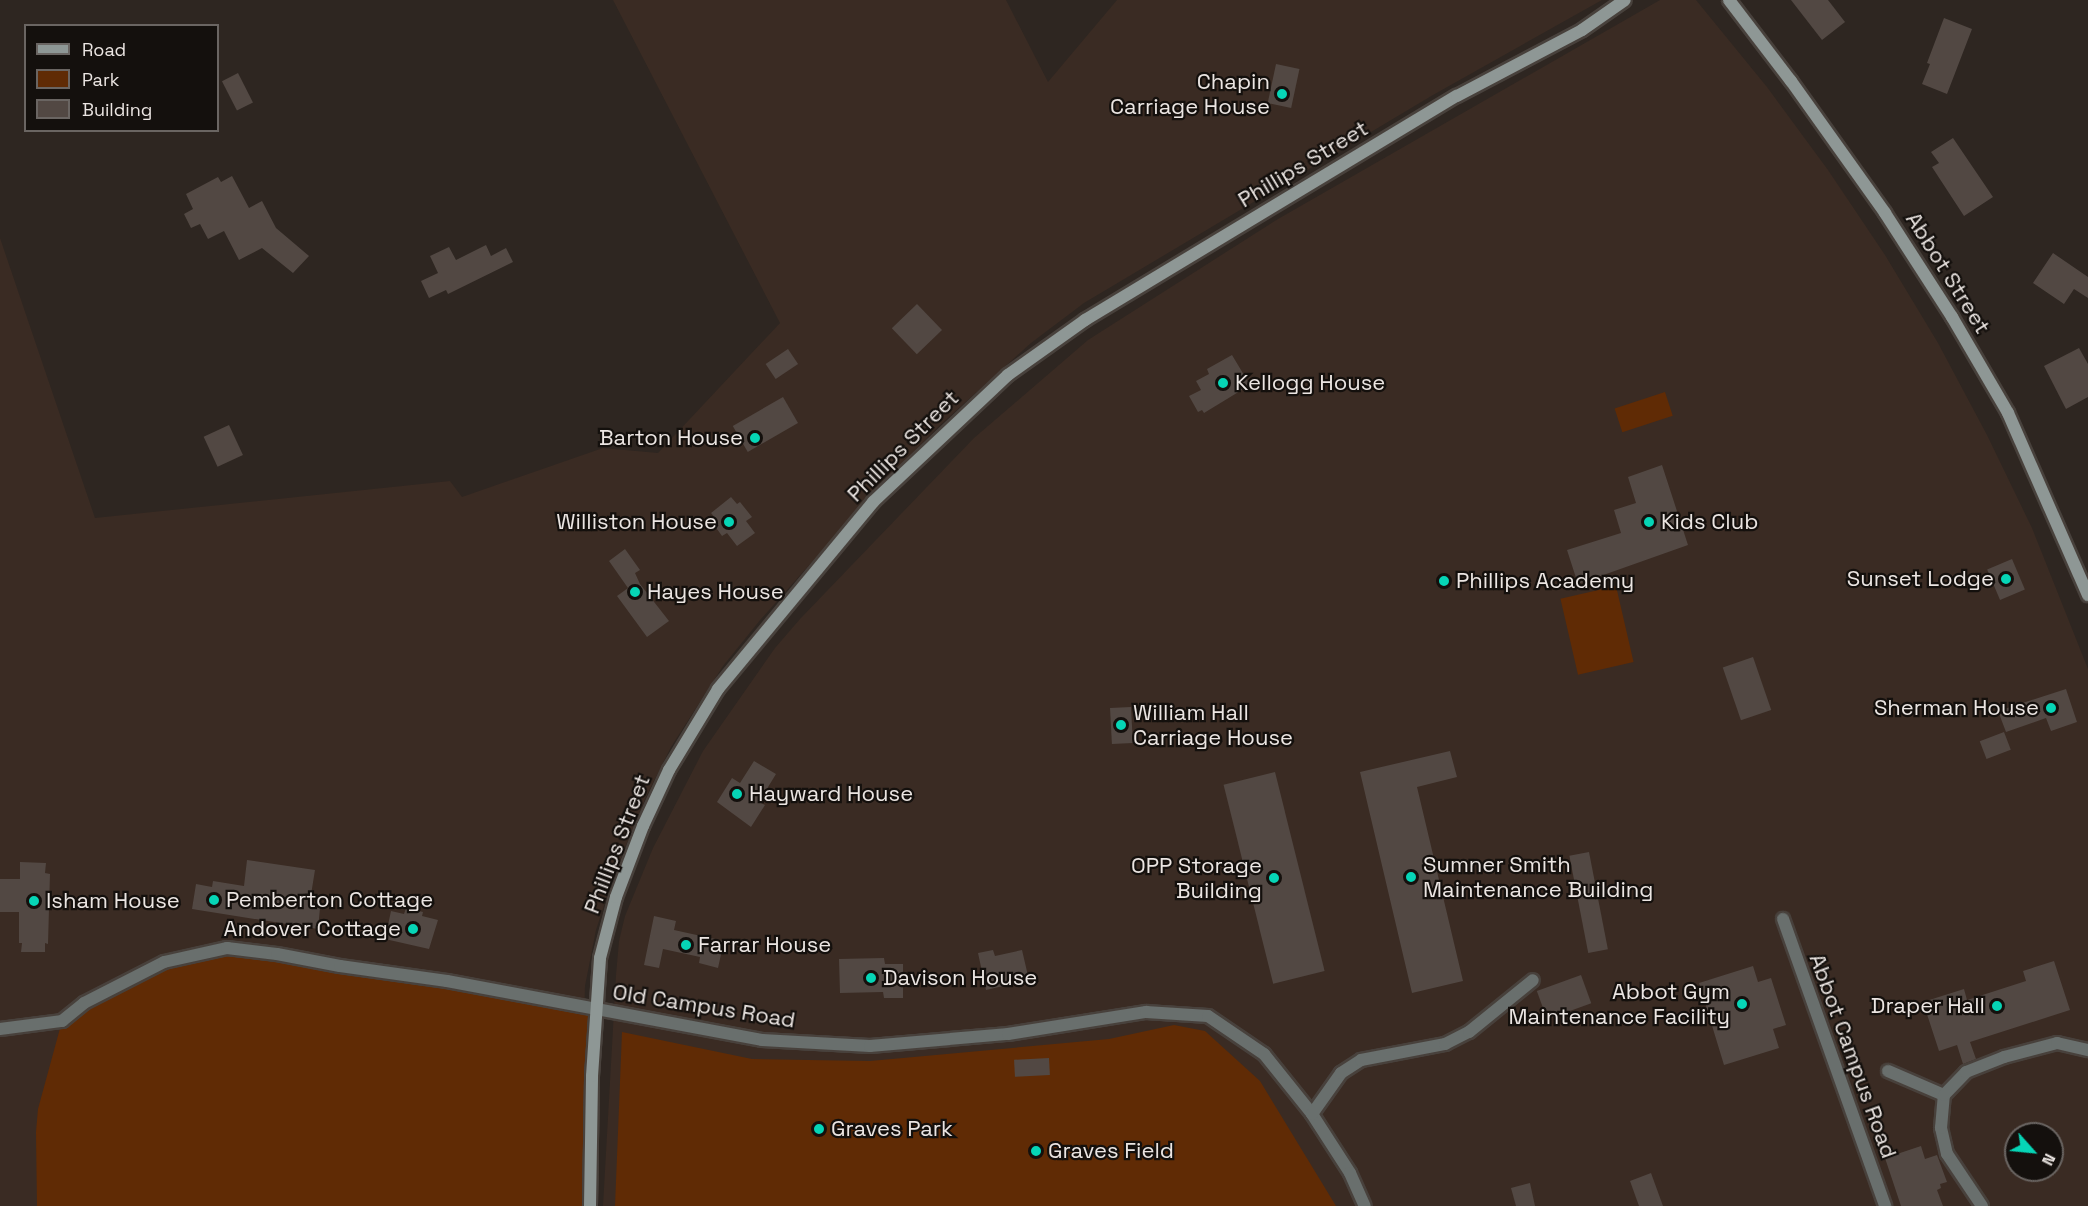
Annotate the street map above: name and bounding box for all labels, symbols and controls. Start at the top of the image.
legend [24,24,219,132]
text: Road [82,38,126,61]
text: Park [82,68,119,91]
place label: Chapin Carriage House [1110,68,1270,119]
marker: Chapin Carriage House [1275,87,1289,101]
text: Building [82,98,152,121]
street label: Phillips Street [1233,115,1373,213]
street label: Abbot Street [1900,207,1996,339]
place label: Kellogg House [1235,370,1385,396]
marker: Kellogg House [1216,376,1230,390]
street label: Phillips Street [842,385,964,507]
place label: Barton House [599,425,743,451]
marker: Barton House [748,431,762,445]
place label: Williston House [556,509,717,535]
place label: Kids Club [1661,509,1758,535]
marker: Williston House [722,515,736,529]
marker: Kids Club [1642,515,1656,529]
place label: Sunset Lodge [1847,566,1994,592]
place label: Phillips Academy [1456,568,1634,594]
marker: Sunset Lodge [1999,572,2013,586]
marker: Phillips Academy [1437,574,1451,588]
place label: Hayes House [647,579,784,605]
marker: Hayes House [628,585,642,599]
place label: Sherman House [1874,695,2039,721]
place label: William Hall Carriage House [1133,699,1293,750]
marker: Sherman House [2044,701,2058,715]
marker: William Hall Carriage House [1114,718,1128,732]
street label: Phillips Street [578,771,656,917]
place label: Hayward House [749,781,913,807]
marker: Hayward House [730,787,744,801]
place label: Sumner Smith Maintenance Building [1423,851,1653,902]
place label: OPP Storage Building [1131,852,1262,903]
marker: Sumner Smith Maintenance Building [1404,870,1418,884]
marker: OPP Storage Building [1267,871,1281,885]
place label: Pemberton Cottage [226,887,433,913]
place label: Isham House [46,888,180,914]
marker: Pemberton Cottage [207,893,221,907]
marker: Isham House [27,894,41,908]
place label: Andover Cottage [224,916,401,942]
marker: Andover Cottage [406,922,420,936]
place label: Farrar House [698,932,831,958]
marker: Farrar House [679,938,693,952]
street label: Abbot Campus Road [1804,950,1902,1162]
place label: Davison House [883,965,1037,991]
marker: Davison House [864,971,878,985]
place label: Abbot Gym Maintenance Facility [1509,978,1730,1030]
street label: Old Campus Road [611,979,797,1033]
place label: Draper Hall [1871,993,1985,1019]
marker: Abbot Gym Maintenance Facility [1735,997,1749,1011]
marker: Draper Hall [1990,999,2004,1013]
place label: Graves Park [831,1116,953,1142]
marker: Graves Park [812,1122,826,1136]
north arrow [2004,1122,2064,1182]
place label: Graves Field [1048,1138,1174,1164]
marker: Graves Field [1029,1144,1043,1158]
text: N [2037,1150,2060,1169]

